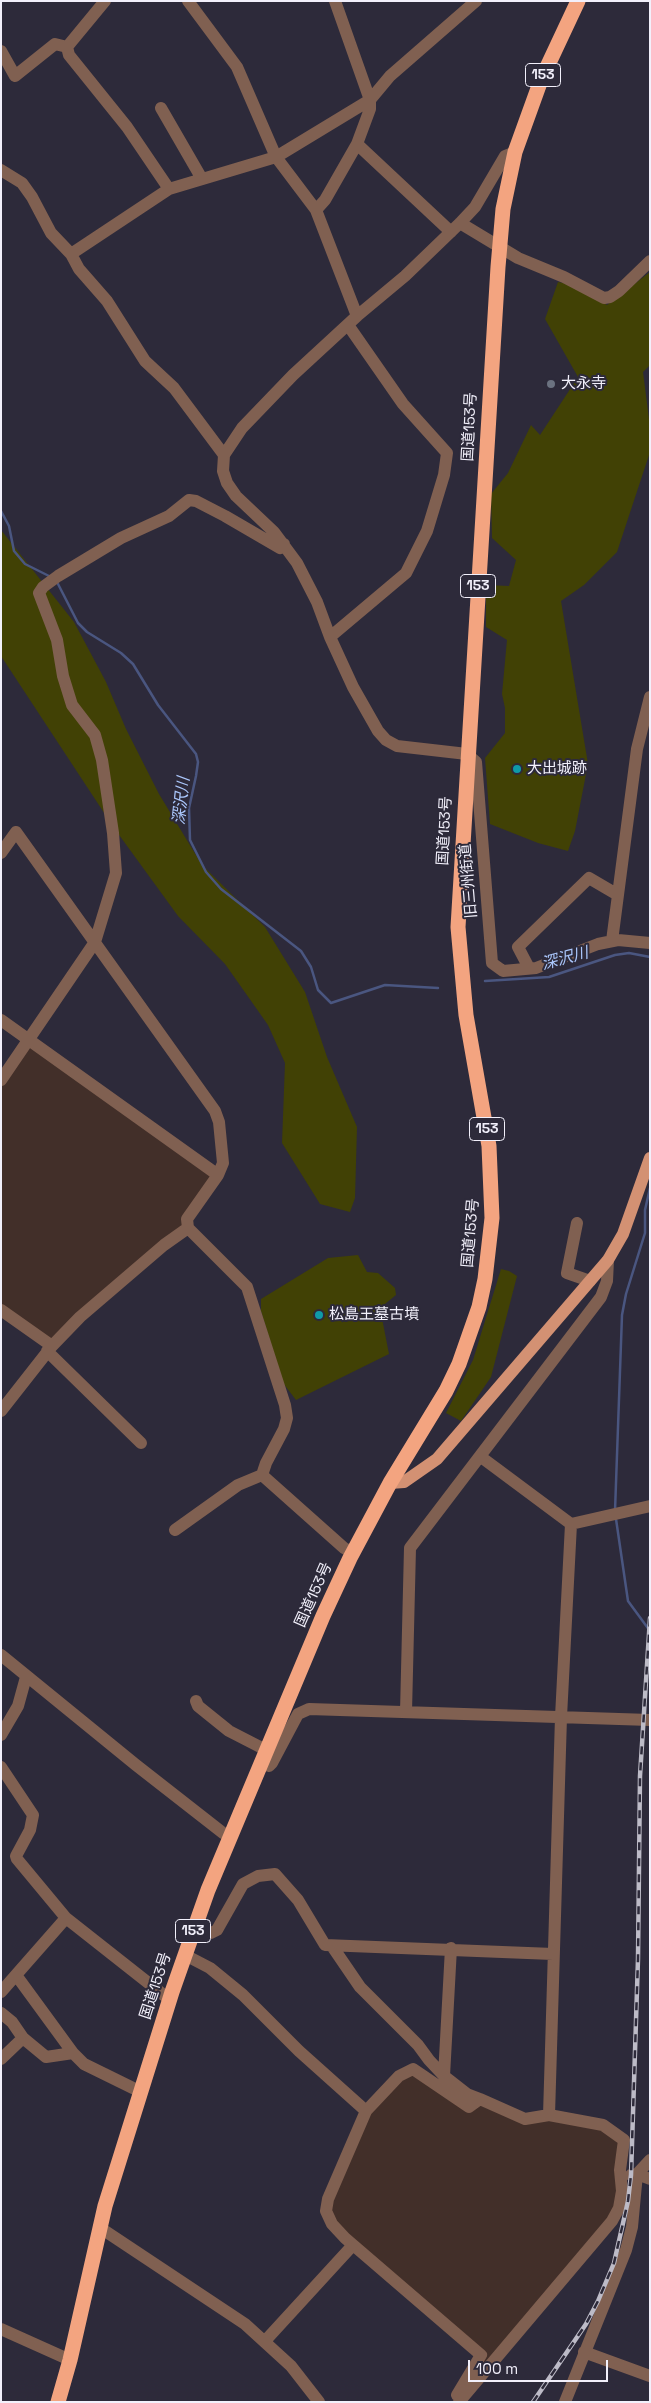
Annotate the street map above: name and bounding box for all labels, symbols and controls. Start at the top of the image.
road number: 153 [526,64,560,86]
place label: 大永寺 [561,375,606,393]
marker: 大永寺 [545,378,557,390]
street label: 国道153号 [459,392,481,462]
road number: 153 [460,574,496,598]
place label: 大出城跡 [527,760,587,778]
marker: 大出城跡 [511,763,523,775]
water label: 深沢川 [170,776,194,826]
street label: 国道153号 [434,796,456,866]
street label: 旧三州街道 [457,843,481,919]
water label: 深沢川 [539,944,591,974]
road number: 153 [470,1118,504,1140]
street label: 国道153号 [459,1198,483,1268]
place label: 松島王墓古墳 [329,1306,419,1324]
marker: 松島王墓古墳 [313,1309,325,1321]
street label: 国道153号 [292,1560,336,1630]
road number: 153 [176,1920,210,1942]
street label: 国道153号 [137,1950,175,2022]
scale bar [471,2350,611,2382]
text: 100 m [476,2359,518,2378]

